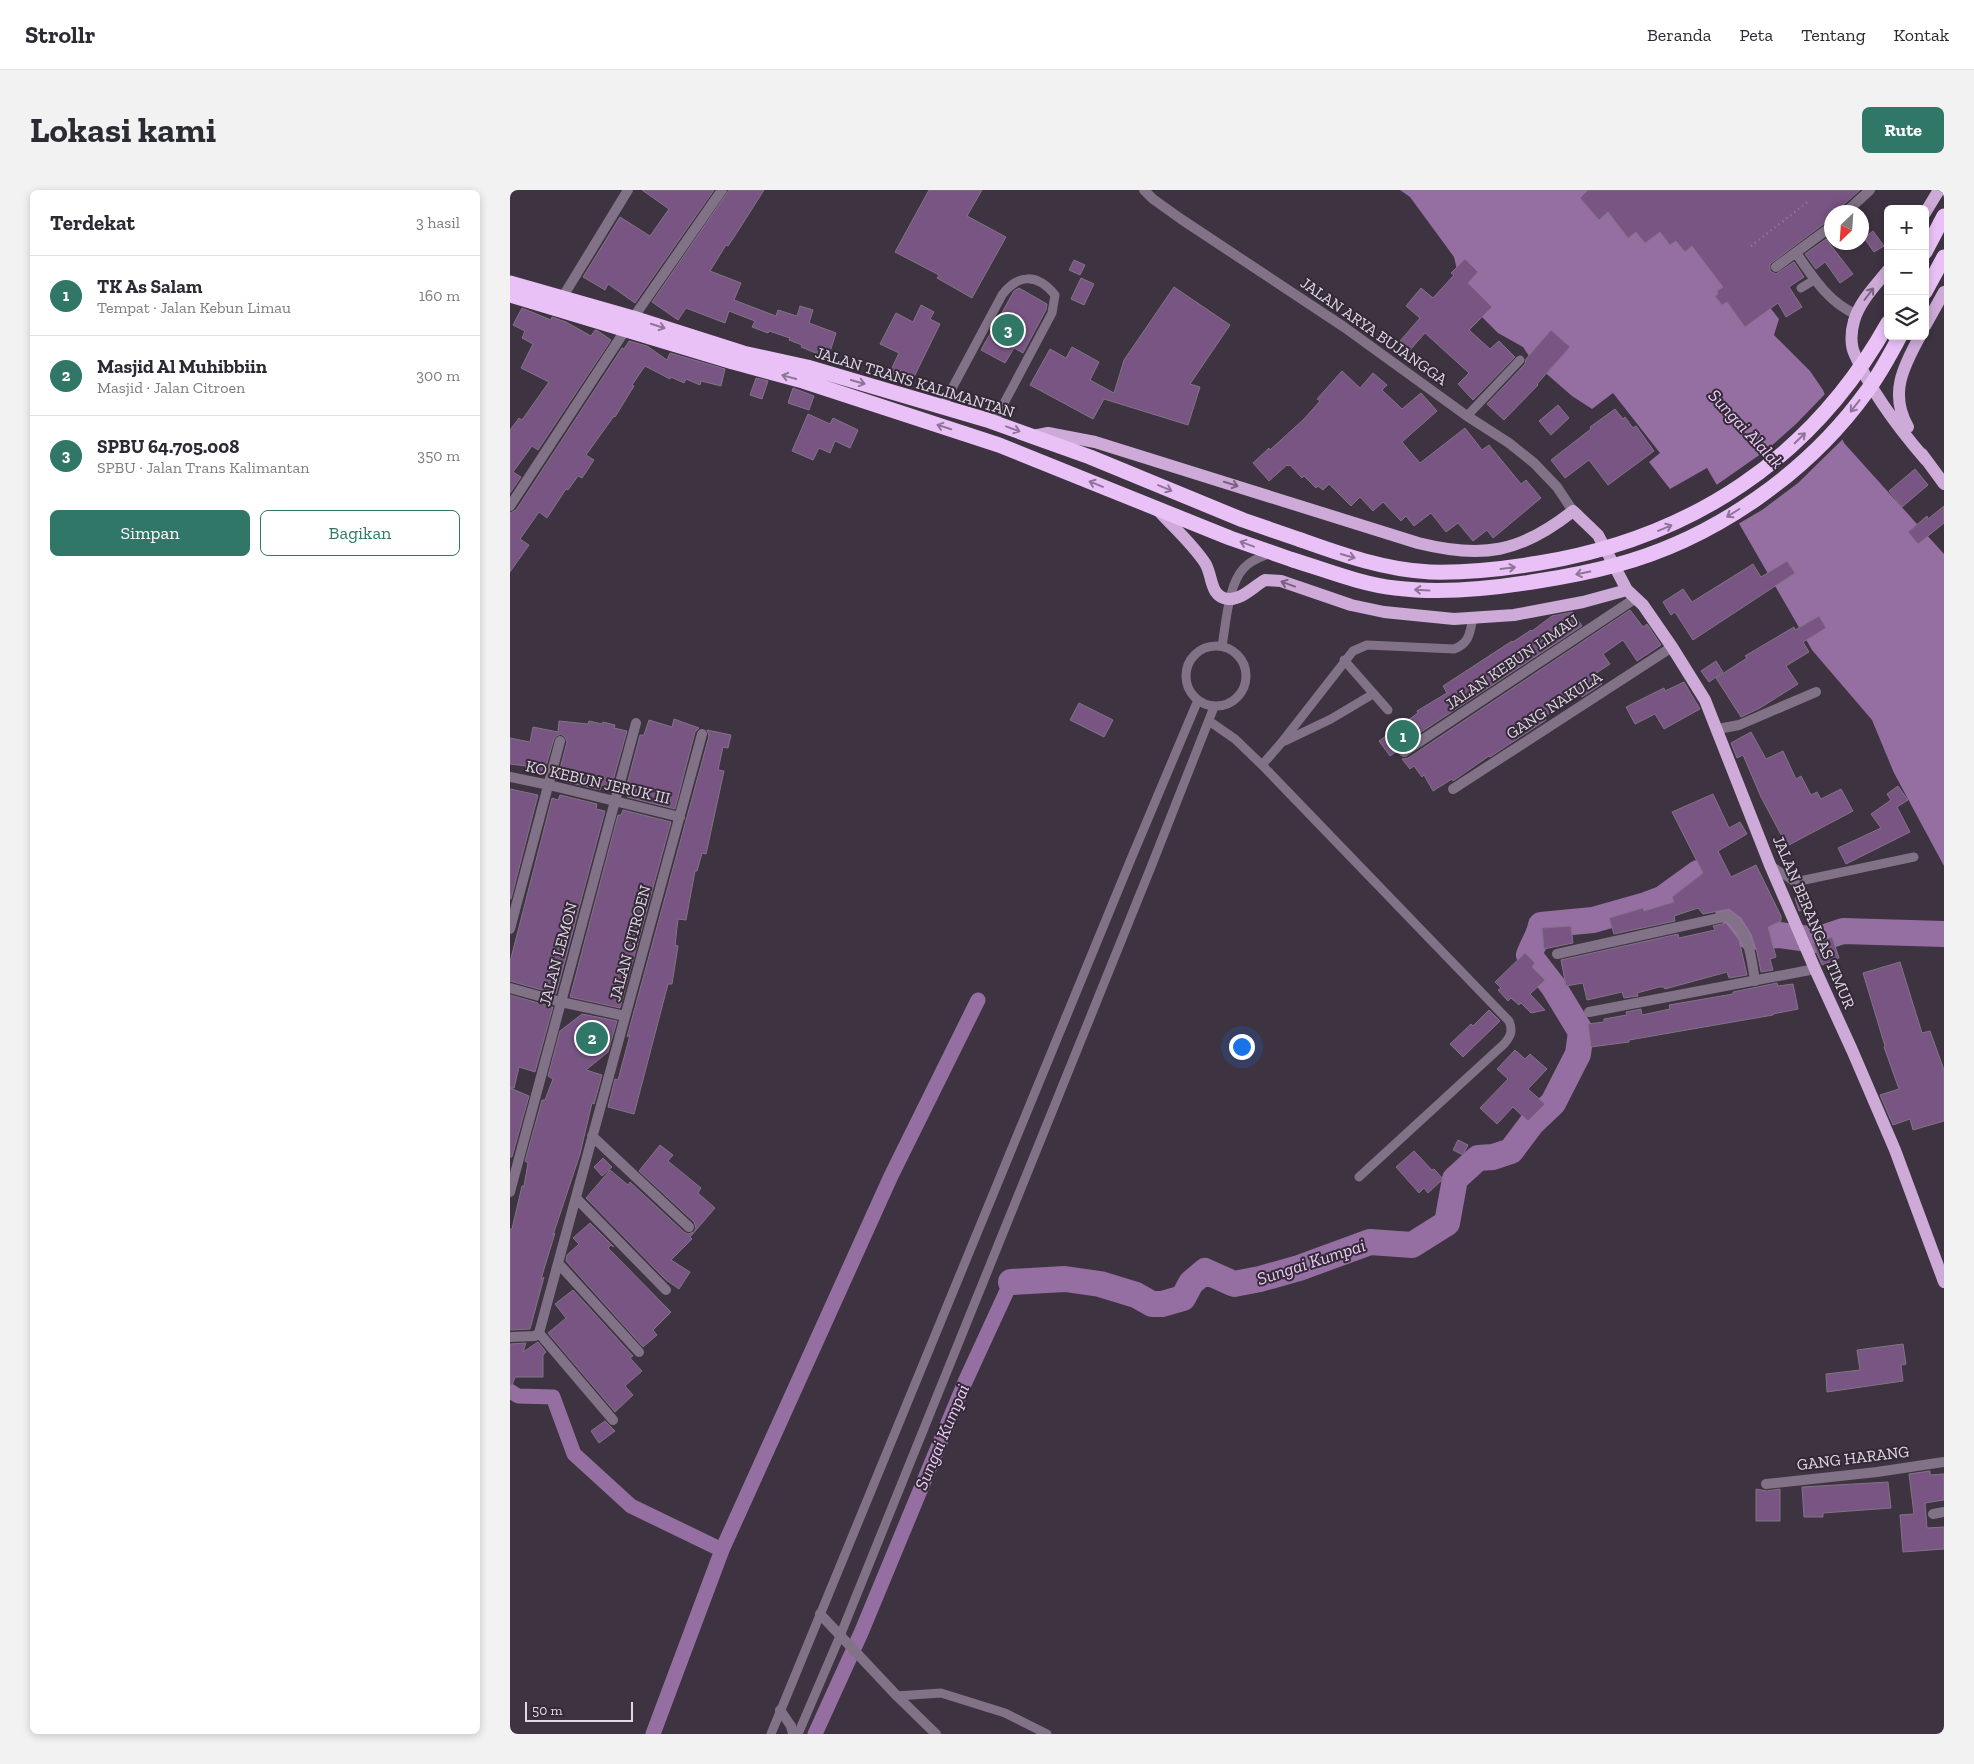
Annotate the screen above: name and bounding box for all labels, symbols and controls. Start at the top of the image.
text: Strollr [25,20,95,49]
text: Beranda [1647,24,1711,46]
text: Peta [1739,24,1773,46]
text: Tentang [1801,24,1866,46]
text: Kontak [1894,24,1949,46]
button: Rute [1862,107,1944,153]
text: Lokasi kami [30,109,216,151]
north arrow [1824,205,1869,250]
map controls [1884,205,1929,340]
button: + [1884,205,1929,250]
text: Terdekat [50,210,135,235]
text: 3 hasil [416,213,460,232]
button: − [1884,250,1929,295]
street label: JALAN ARYA BUJANGGA [1297,273,1452,389]
text: TK As Salam [97,275,202,298]
text: 1 [63,286,69,305]
text: 160 m [419,286,460,305]
one-way arrow [1864,288,1875,301]
button: layers [1884,295,1929,340]
text: Tempat · Jalan Kebun Limau [97,298,291,317]
pin: 3 [992,311,1024,349]
one-way arrow [649,322,665,331]
street label: JALAN TRANS KALIMANTAN [813,343,1017,421]
text: Masjid Al Muhibbiin [97,355,267,378]
text: 2 [62,366,70,385]
text: 300 m [416,366,460,385]
one-way arrow [782,372,798,381]
one-way arrow [849,377,865,387]
text: Masjid · Jalan Citroen [97,378,245,397]
water label: Sungai Alalak [1704,385,1788,473]
one-way arrow [1850,400,1861,413]
one-way arrow [936,422,952,431]
one-way arrow [1005,425,1021,434]
one-way arrow [1794,432,1806,445]
text: SPBU 64.705.008 [97,435,239,458]
text: 3 [62,446,70,465]
text: 350 m [417,446,460,465]
text: SPBU · Jalan Trans Kalimantan [97,458,309,477]
one-way arrow [1089,478,1104,488]
one-way arrow [1223,480,1239,490]
one-way arrow [1157,483,1172,493]
one-way arrow [1727,508,1741,518]
button: Simpan [50,510,250,556]
button: Bagikan [260,510,460,556]
one-way arrow [1657,522,1672,532]
one-way arrow [1240,539,1255,548]
one-way arrow [1339,551,1355,561]
one-way arrow [1500,562,1516,572]
one-way arrow [1576,569,1592,578]
one-way arrow [1281,579,1296,588]
one-way arrow [1414,585,1430,594]
street label: JALAN KEBUN LIMAU [1442,610,1582,714]
street label: GANG NAKULA [1503,667,1606,743]
pin: 1 [1387,717,1419,755]
street label: KO KEBUN JERUK III [524,756,672,808]
street label: JALAN BERANGAS TIMUR [1769,833,1859,1012]
street label: JALAN CITROEN [605,883,655,1003]
street label: JALAN LEMON [535,900,581,1008]
pin: 2 [576,1019,608,1057]
your location [1229,1034,1255,1060]
water label: Sungai Kumpai [1254,1234,1368,1290]
water label: Sungai Kumpai [910,1381,974,1493]
street label: GANG HARANG [1796,1442,1910,1474]
scale bar [525,1699,632,1722]
text: 50 m [532,1702,563,1719]

